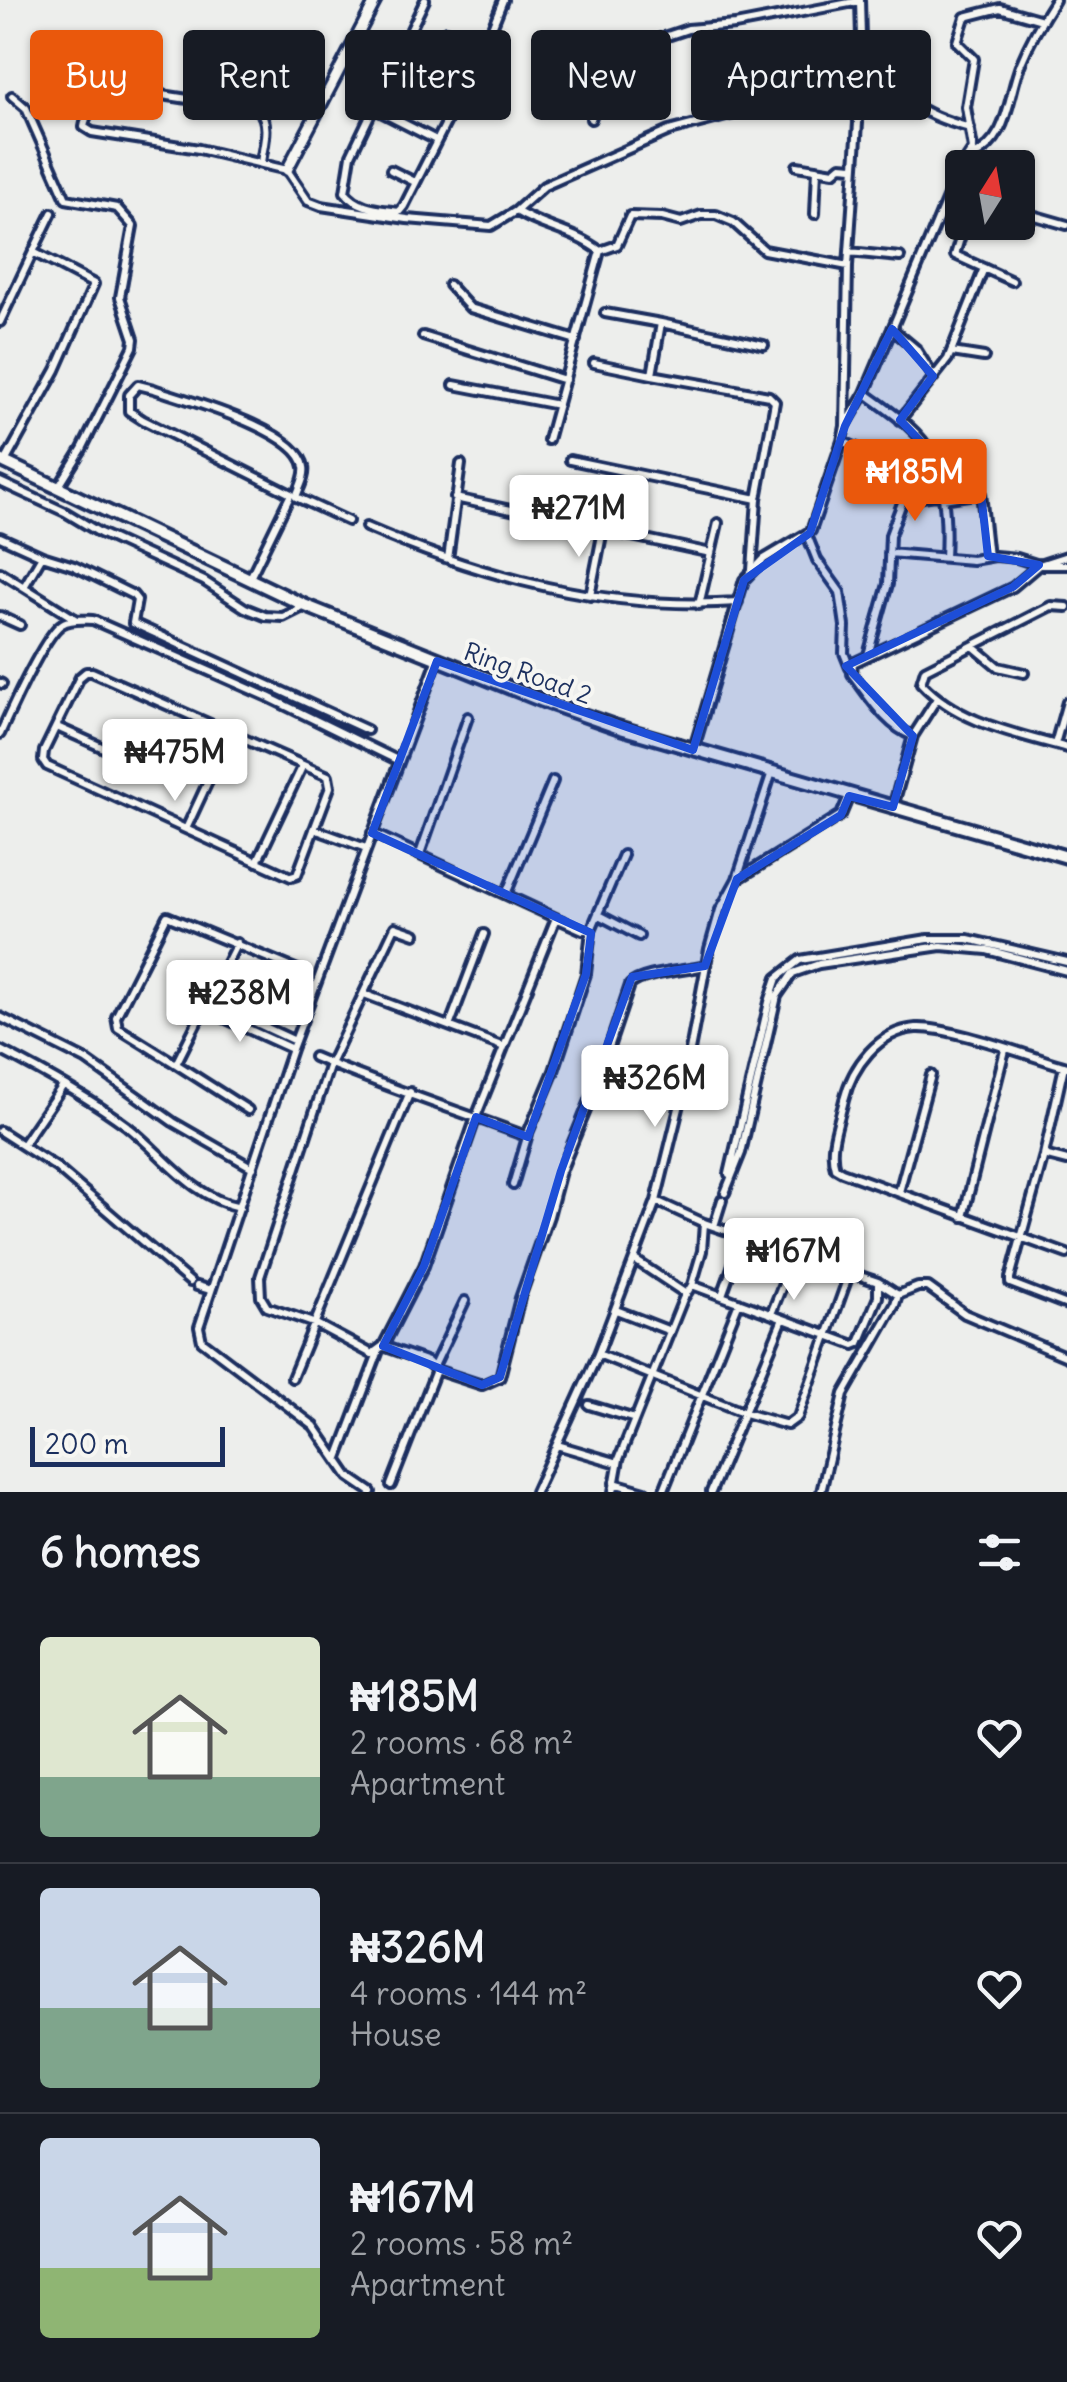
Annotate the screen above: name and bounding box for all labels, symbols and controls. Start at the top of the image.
chip: Buy [30,30,163,120]
chip: Rent [183,30,325,120]
chip: Filters [345,30,511,120]
chip: New [531,30,671,120]
chip: Apartment [691,30,931,120]
north arrow [945,150,1035,240]
map controls [945,150,1035,240]
pin: ₦185M [845,439,985,524]
text: ₦185M [866,451,964,492]
pin: ₦271M [509,475,649,560]
text: ₦271M [531,487,627,528]
street label: Ring Road 2 [459,635,597,711]
pin: ₦475M [105,719,245,804]
text: ₦475M [124,731,226,772]
pin: ₦238M [170,960,310,1045]
text: ₦238M [188,972,292,1013]
pin: ₦326M [585,1045,725,1130]
text: ₦326M [603,1057,707,1098]
pin: ₦167M [724,1218,864,1303]
text: ₦167M [746,1230,842,1271]
scale bar [30,1422,225,1466]
text: 200 m [45,1426,128,1462]
icon: filters [972,1525,1027,1580]
text: 6 homes [40,1526,201,1578]
text: ₦185M [350,1670,479,1722]
icon: home [120,1677,240,1797]
icon: heart [972,1710,1027,1765]
text: 2 rooms · 68 m² [350,1722,573,1763]
text: Apartment [350,1763,505,1804]
text: ₦326M [350,1921,486,1973]
icon: home [120,1928,240,2048]
icon: heart [972,1961,1027,2016]
text: 4 rooms · 144 m² [350,1973,587,2014]
text: House [350,2014,441,2055]
text: ₦167M [350,2171,476,2223]
icon: home [120,2178,240,2298]
icon: heart [972,2211,1027,2266]
text: 2 rooms · 58 m² [350,2223,573,2264]
text: Apartment [350,2264,505,2305]

